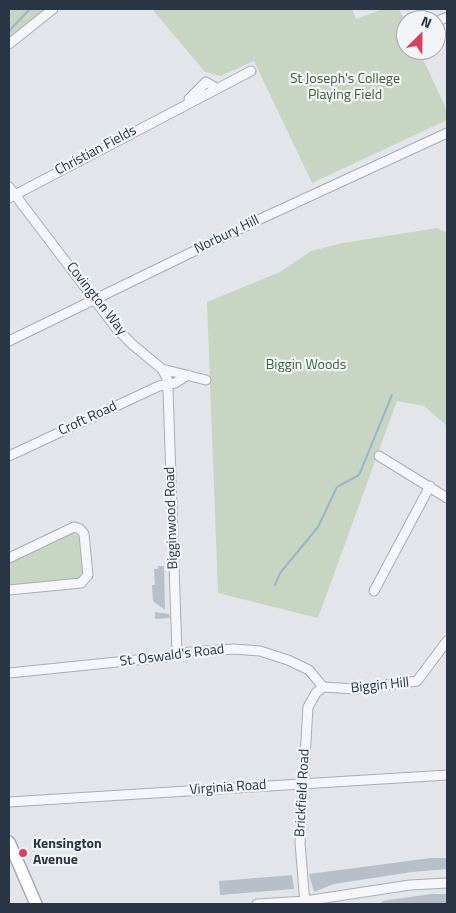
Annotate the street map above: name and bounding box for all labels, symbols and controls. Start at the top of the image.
north arrow [396,10,446,60]
text: N [418,10,435,33]
park label: St Joseph's College Playing Field [290,72,400,104]
street label: Christian Fields [52,123,140,179]
street label: Norbury Hill [192,212,262,258]
street label: Covington Way [62,259,130,339]
park label: Biggin Woods [266,358,346,374]
street label: Croft Road [56,398,120,440]
street label: Bigginwood Road [162,466,182,570]
street label: St. Oswald's Road [119,641,225,671]
street label: Biggin Hill [350,675,410,697]
street label: Brickfield Road [292,749,314,837]
street label: Virginia Road [189,777,267,799]
place label: Kensington Avenue [33,837,102,870]
marker: Kensington Avenue [17,847,29,859]

